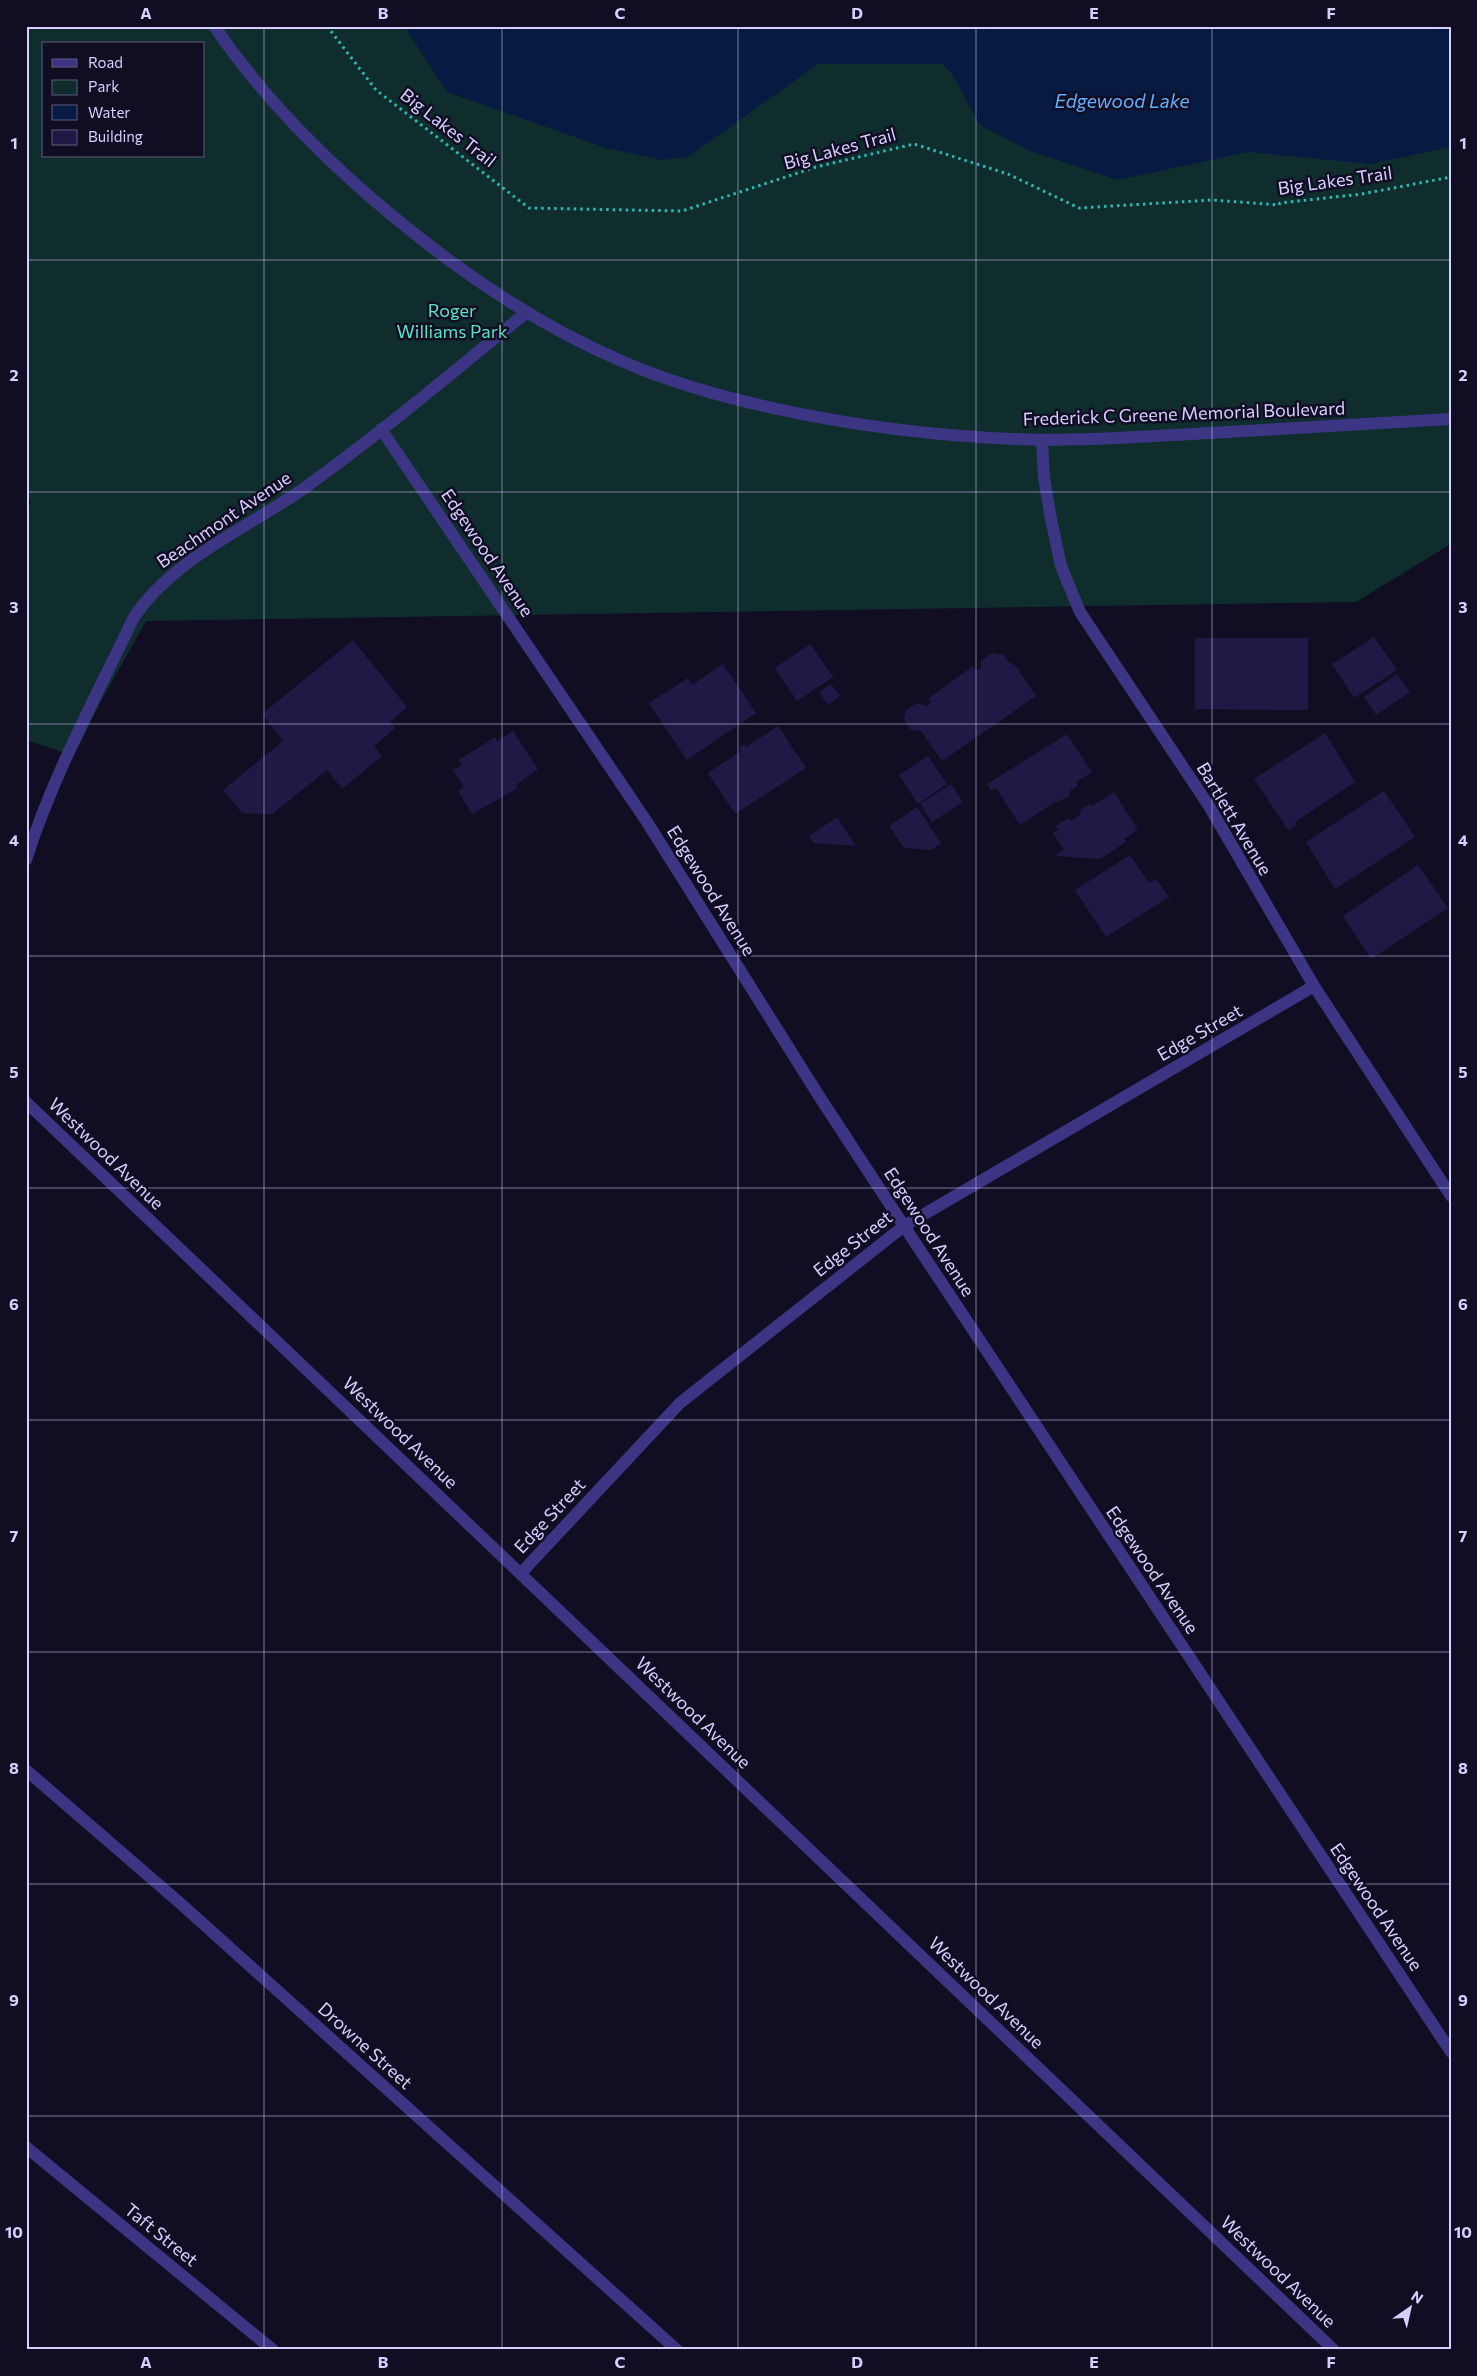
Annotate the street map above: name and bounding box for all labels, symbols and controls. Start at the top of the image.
text: A [140,3,152,22]
text: B [378,3,389,22]
text: C [615,3,626,22]
text: D [851,3,863,22]
text: E [1089,3,1099,22]
text: F [1326,3,1336,22]
legend [42,42,205,158]
text: Road [88,53,123,71]
text: Park [88,77,119,95]
street label: Big Lakes Trail [396,83,501,171]
water label: Edgewood Lake [1054,89,1190,112]
text: Water [88,103,130,121]
street label: Big Lakes Trail [781,122,898,174]
text: Building [88,127,143,145]
text: 1 [10,133,18,152]
text: 1 [1459,133,1467,152]
street label: Big Lakes Trail [1276,161,1393,199]
park label: Roger Williams Park [396,299,508,342]
text: 2 [9,365,19,384]
text: 2 [1458,365,1468,384]
street label: Frederick C Greene Memorial Boulevard [1022,396,1346,430]
street label: Beachmont Avenue [152,466,295,572]
street label: Edgewood Avenue [437,484,539,621]
text: 3 [9,597,19,616]
text: 3 [1458,597,1468,616]
street label: Bartlett Avenue [1193,758,1277,879]
street label: Edgewood Avenue [663,821,761,960]
text: 4 [9,830,19,849]
text: 4 [1458,830,1468,849]
street label: Edge Street [1153,999,1246,1065]
text: 5 [9,1062,19,1081]
text: 5 [1458,1062,1468,1081]
street label: Westwood Avenue [45,1093,169,1214]
street label: Edgewood Avenue [880,1163,980,1300]
street label: Edge Street [808,1205,896,1281]
text: 6 [9,1294,19,1313]
text: 6 [1458,1294,1468,1313]
street label: Westwood Avenue [339,1372,463,1493]
street label: Edge Street [509,1473,590,1557]
street label: Edgewood Avenue [1102,1501,1204,1638]
text: 7 [10,1526,19,1545]
text: 7 [1459,1526,1468,1545]
street label: Westwood Avenue [632,1652,756,1773]
text: 8 [9,1758,19,1777]
text: 8 [1458,1758,1468,1777]
street label: Edgewood Avenue [1326,1838,1428,1975]
street label: Westwood Avenue [925,1932,1049,2053]
text: 9 [9,1990,19,2009]
text: 9 [1458,1990,1468,2009]
street label: Drowne Street [314,1997,417,2093]
street label: Taft Street [120,2198,203,2271]
street label: Westwood Avenue [1217,2211,1341,2332]
text: 10 [5,2222,23,2241]
text: 10 [1454,2222,1472,2241]
north arrow [1384,2284,1434,2334]
text: N [1408,2287,1427,2307]
text: A [140,2352,152,2371]
text: B [378,2352,389,2371]
text: C [615,2352,626,2371]
text: D [851,2352,863,2371]
text: E [1089,2352,1099,2371]
text: F [1326,2352,1336,2371]

